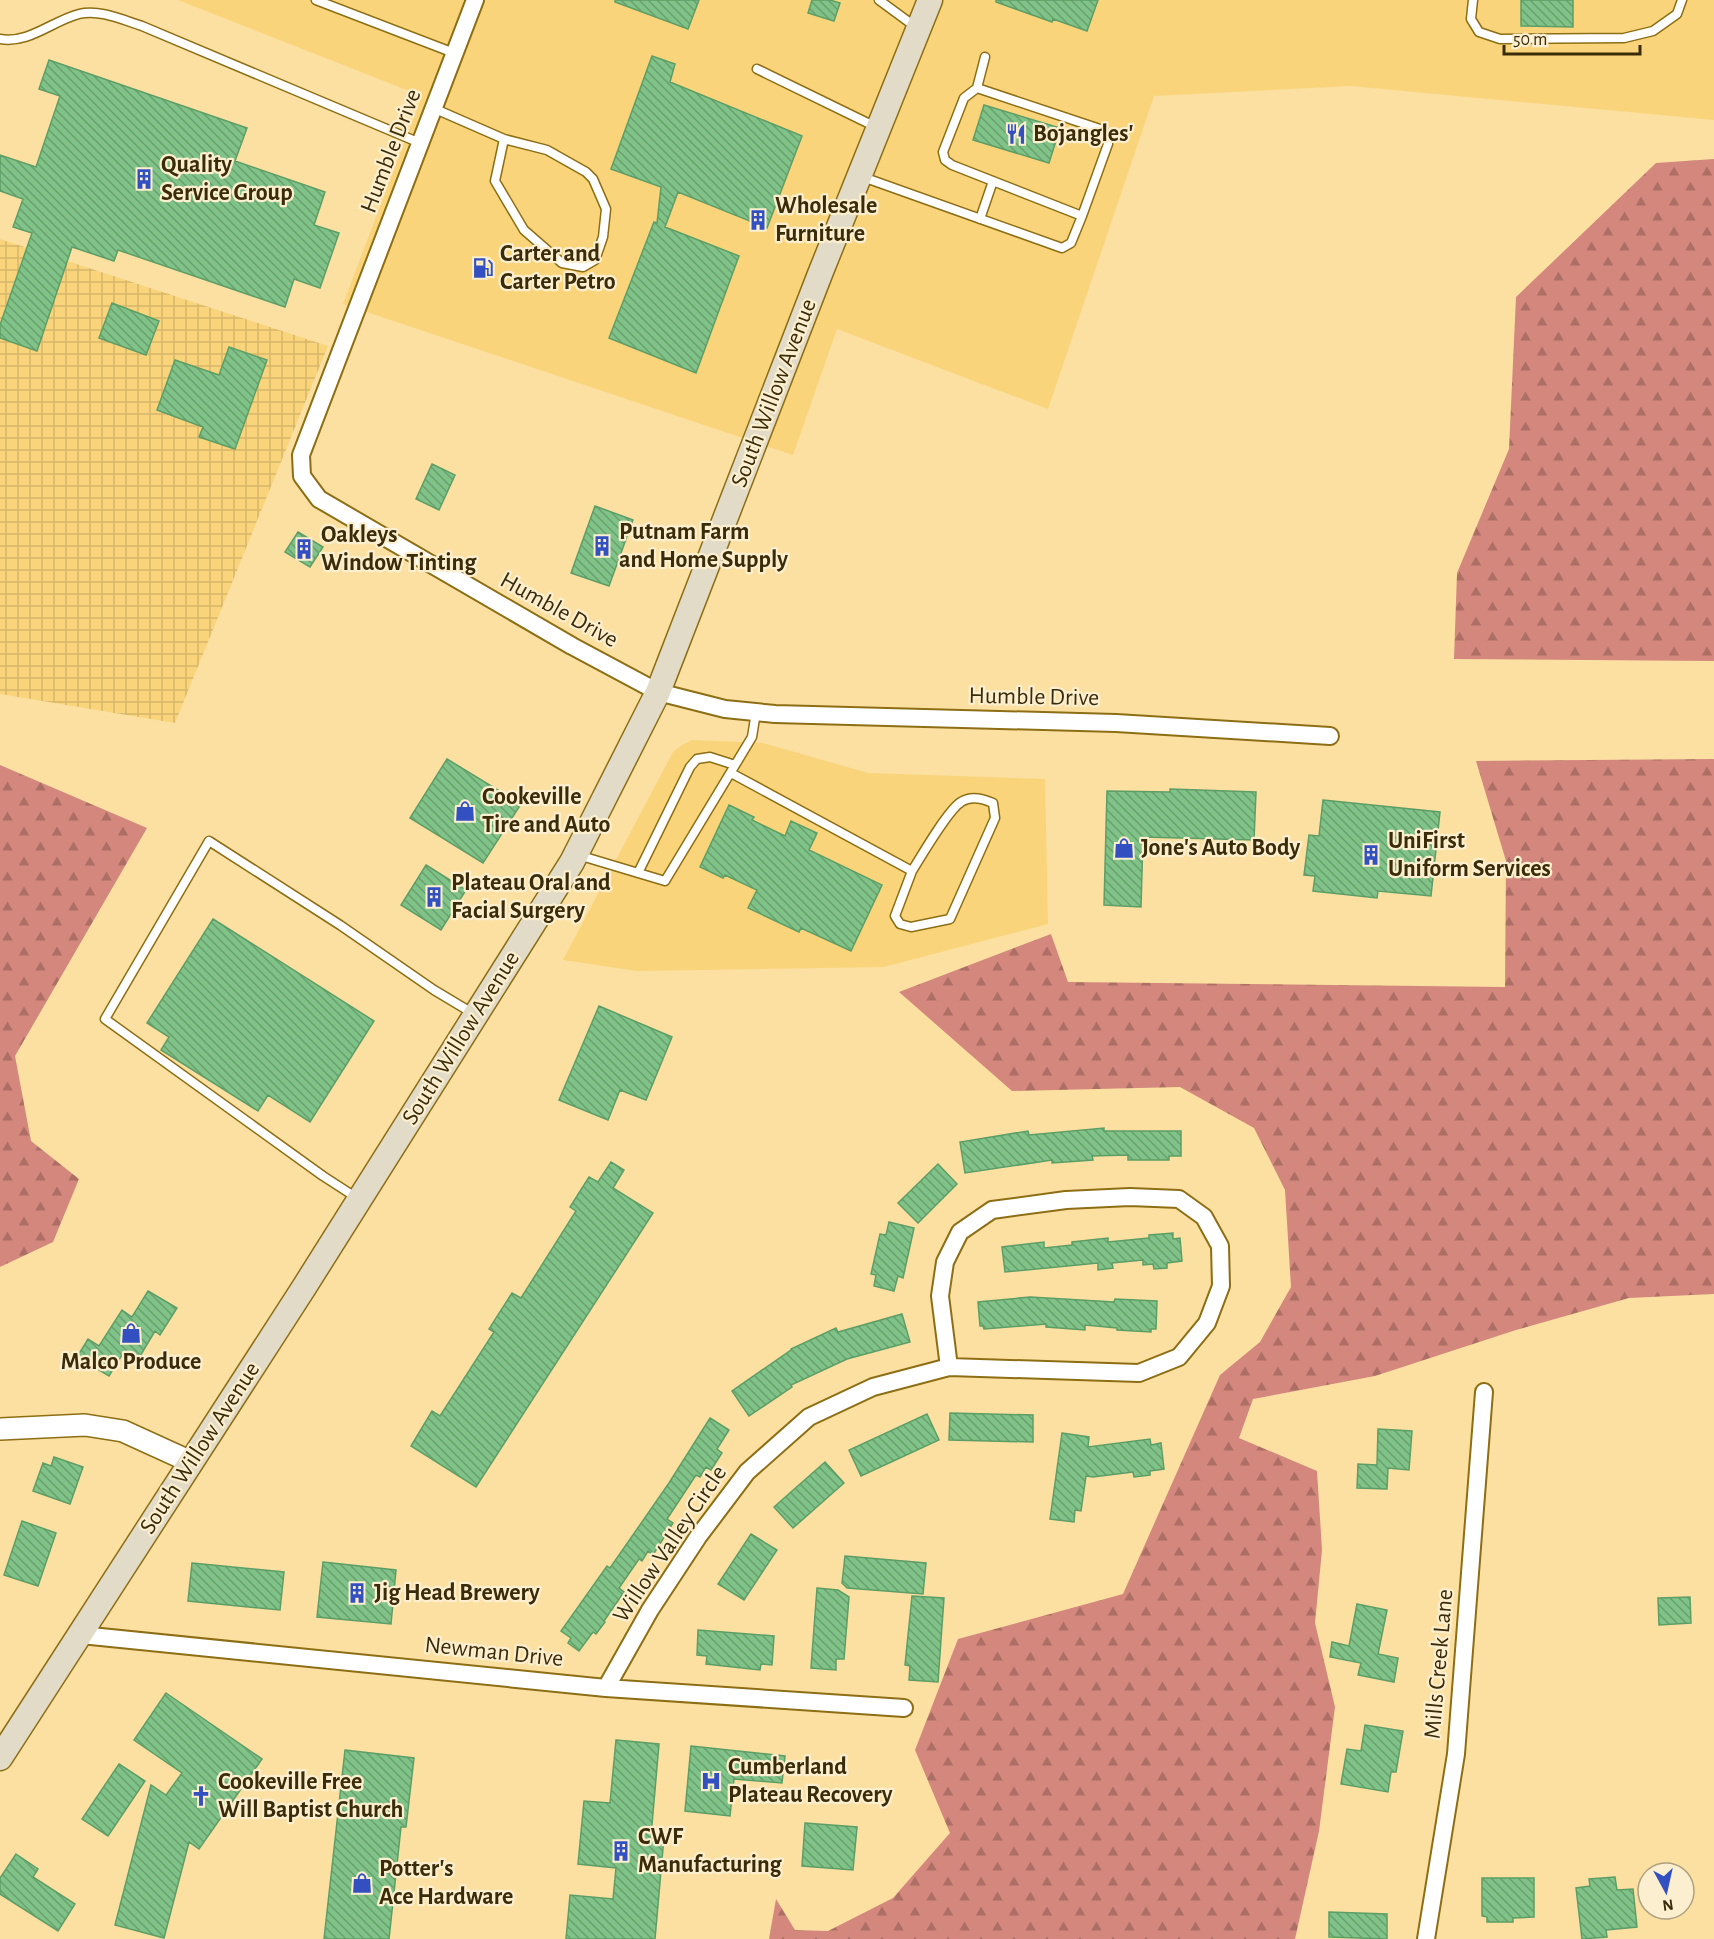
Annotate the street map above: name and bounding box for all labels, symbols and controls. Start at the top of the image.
scale bar [1504,18,1640,56]
text: 50 m [1513,31,1547,49]
street label: Humble Drive [356,86,426,216]
restaurant icon: Bojangles' [1004,122,1028,146]
place label: Bojangles' [1033,122,1133,146]
place label: Quality Service Group [161,153,293,205]
building icon: Quality Service Group [132,167,156,191]
place label: Wholesale Furniture [775,194,877,246]
building icon: Wholesale Furniture [746,208,770,232]
place label: Carter and Carter Petro [500,242,616,294]
fuel station icon: Carter and Carter Petro [471,256,495,280]
street label: South Willow Avenue [727,296,821,490]
place label: Putnam Farm and Home Supply [619,520,788,572]
place label: Oakleys Window Tinting [321,523,477,575]
building icon: Putnam Farm and Home Supply [590,534,614,558]
building icon: Oakleys Window Tinting [292,537,316,561]
street label: Humble Drive [496,568,622,652]
street label: Humble Drive [969,684,1099,710]
place label: Cookeville Tire and Auto [482,785,610,837]
shop icon: Cookeville Tire and Auto [453,799,477,823]
place label: UniFirst Uniform Services [1388,829,1551,881]
shop icon: Jone's Auto Body [1112,836,1136,860]
place label: Jone's Auto Body [1141,836,1301,860]
building icon: UniFirst Uniform Services [1359,843,1383,867]
place label: Plateau Oral and Facial Surgery [451,871,611,923]
building icon: Plateau Oral and Facial Surgery [422,885,446,909]
street label: South Willow Avenue [398,947,524,1129]
shop icon: Malco Produce [119,1321,143,1345]
place label: Malco Produce [61,1350,201,1374]
street label: South Willow Avenue [136,1358,264,1538]
street label: Willow Valley Circle [609,1461,731,1627]
building icon: Jig Head Brewery [345,1581,369,1605]
place label: Jig Head Brewery [374,1581,540,1605]
street label: Mills Creek Lane [1420,1588,1458,1740]
street label: Newman Drive [423,1633,565,1671]
place label: Cumberland Plateau Recovery [728,1755,893,1807]
hospital icon: Cumberland Plateau Recovery [699,1769,723,1793]
place label: Cookeville Free Will Baptist Church [218,1770,403,1822]
church icon: Cookeville Free Will Baptist Church [189,1784,213,1808]
place label: CWF Manufacturing [638,1825,783,1877]
building icon: CWF Manufacturing [609,1839,633,1863]
place label: Potter's Ace Hardware [379,1857,513,1909]
north arrow [1636,1861,1696,1921]
shop icon: Potter's Ace Hardware [350,1871,374,1895]
text: N [1661,1896,1675,1914]

